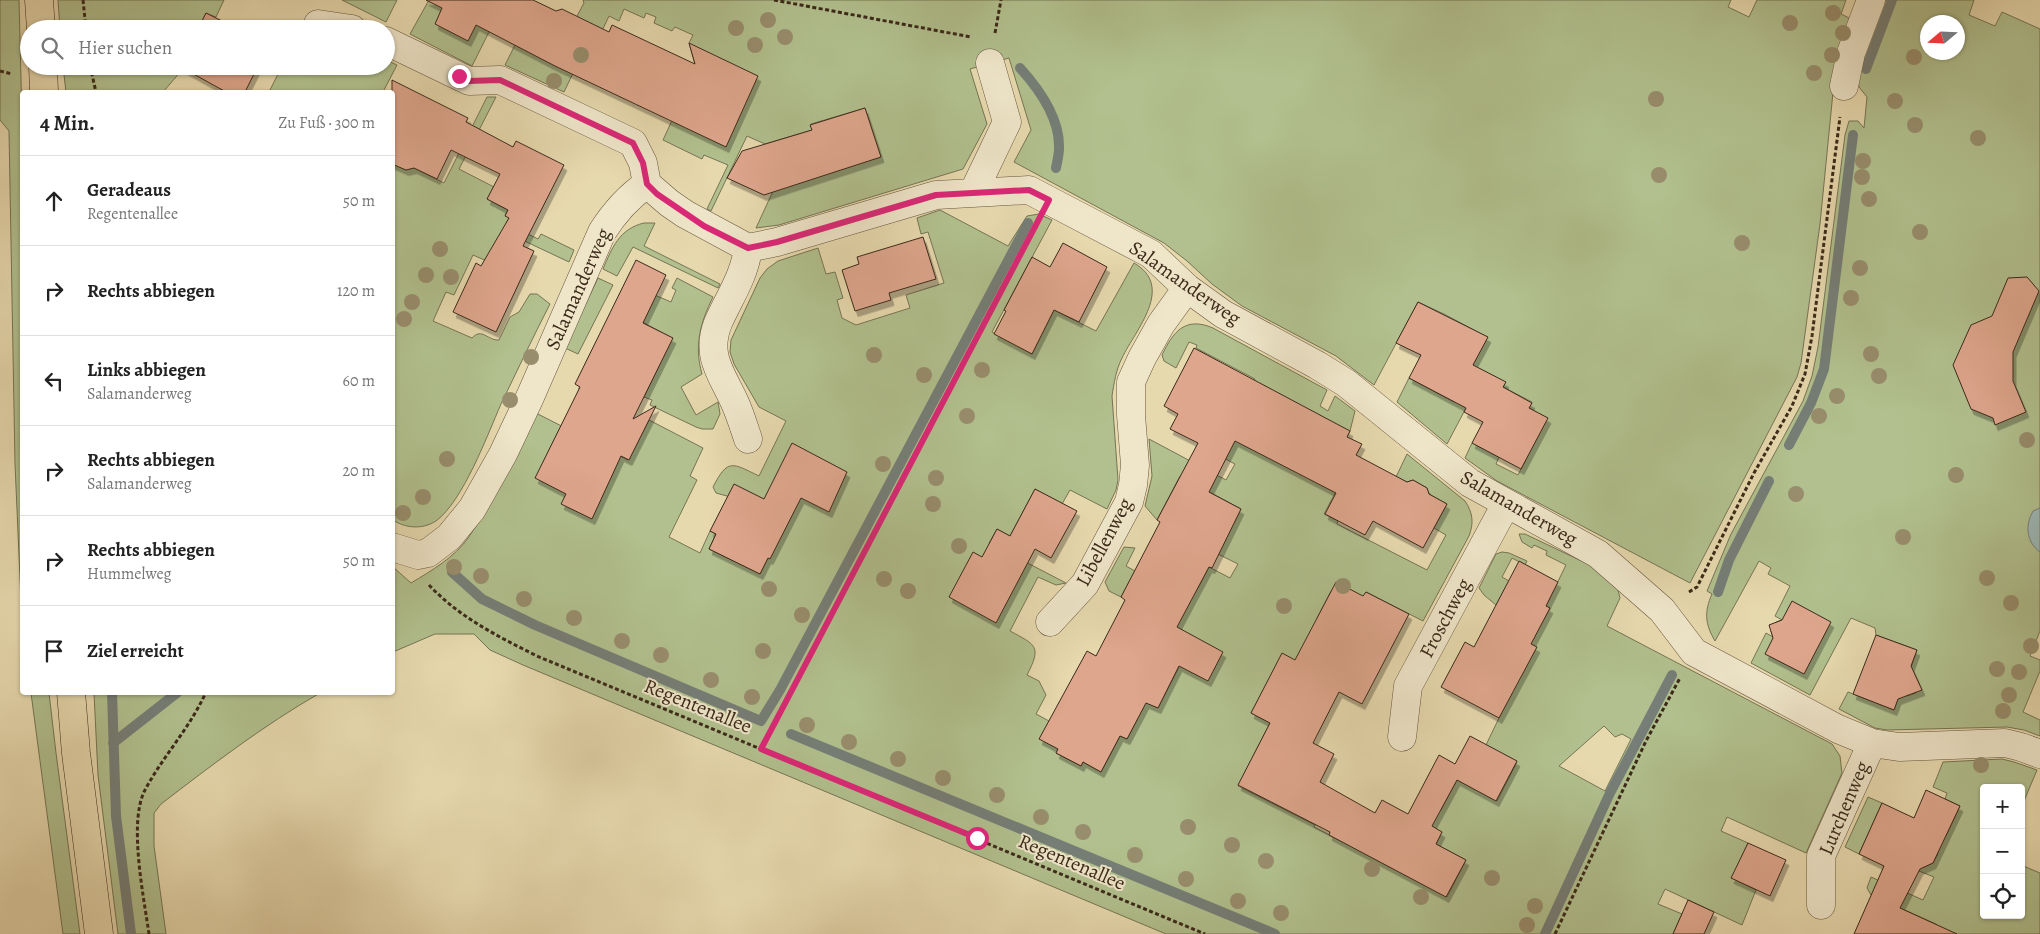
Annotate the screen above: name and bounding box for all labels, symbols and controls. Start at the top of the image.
north arrow [1920,15,1965,60]
search box [20,20,395,75]
icon: search [38,34,66,62]
text: Hier suchen [78,35,172,61]
route end [448,65,471,88]
text: 4 Min. [40,109,95,137]
text: Zu Fuß · 300 m [278,112,375,134]
text: Geradeaus [87,177,171,203]
icon: ahead [40,187,68,215]
text: 50 m [343,190,375,212]
text: Regentenallee [87,203,178,225]
street label: Salamanderweg [539,224,617,354]
street label: Salamanderweg [1124,234,1246,332]
icon: right [40,277,68,305]
text: Rechts abbiegen [87,278,215,304]
text: 120 m [337,280,375,302]
text: Links abbiegen [87,357,206,383]
icon: left [40,367,68,395]
text: 60 m [343,370,375,392]
text: Salamanderweg [87,383,192,405]
text: Rechts abbiegen [87,447,215,473]
icon: right [40,457,68,485]
text: 20 m [342,460,375,482]
street label: Salamanderweg [1456,464,1582,552]
text: Salamanderweg [87,473,192,495]
street label: Libellenweg [1069,493,1139,591]
text: Rechts abbiegen [87,537,215,563]
icon: right [40,547,68,575]
text: 50 m [343,550,375,572]
text: Hummelweg [87,563,171,585]
street label: Froschweg [1413,573,1477,663]
icon: arrive [40,637,68,665]
text: Ziel erreicht [87,638,184,664]
street label: Regentenallee [640,672,756,740]
street label: Lurchenweg [1812,757,1876,859]
map controls [1980,784,2025,919]
button: + [1980,784,2025,829]
route start [966,827,989,850]
street label: Regentenallee [1014,827,1130,897]
button: − [1980,829,2025,874]
button: locate [1980,874,2025,919]

